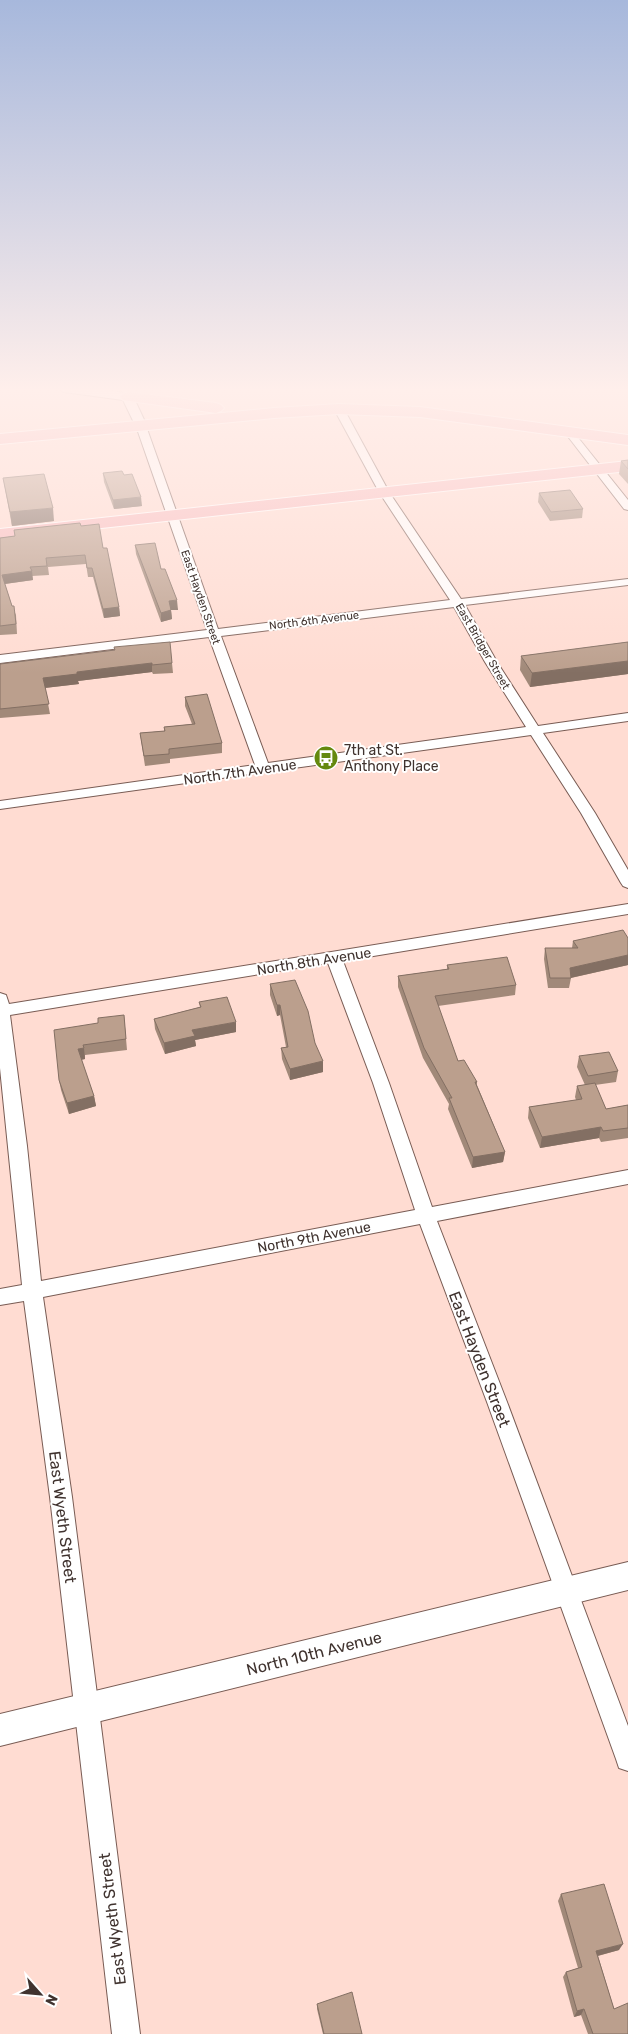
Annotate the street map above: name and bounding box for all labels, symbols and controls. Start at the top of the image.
street label: East Hayden Street [178,548,223,647]
street label: East Bridger Street [453,601,513,692]
street label: North 6th Avenue [268,609,360,632]
place label: 7th at St. Anthony Place [344,742,439,775]
bus stop icon: 7th at St. Anthony Place [313,745,339,771]
street label: North 7th Avenue [183,756,298,789]
street label: North 8th Avenue [256,944,373,979]
street label: North 9th Avenue [256,1218,372,1257]
street label: East Hayden Street [445,1289,514,1430]
street label: East Wyeth Street [45,1450,80,1584]
street label: North 10th Avenue [244,1627,384,1679]
street label: East Wyeth Street [95,1852,130,1986]
north arrow [15,1969,65,2019]
text: N [41,1991,61,2008]

